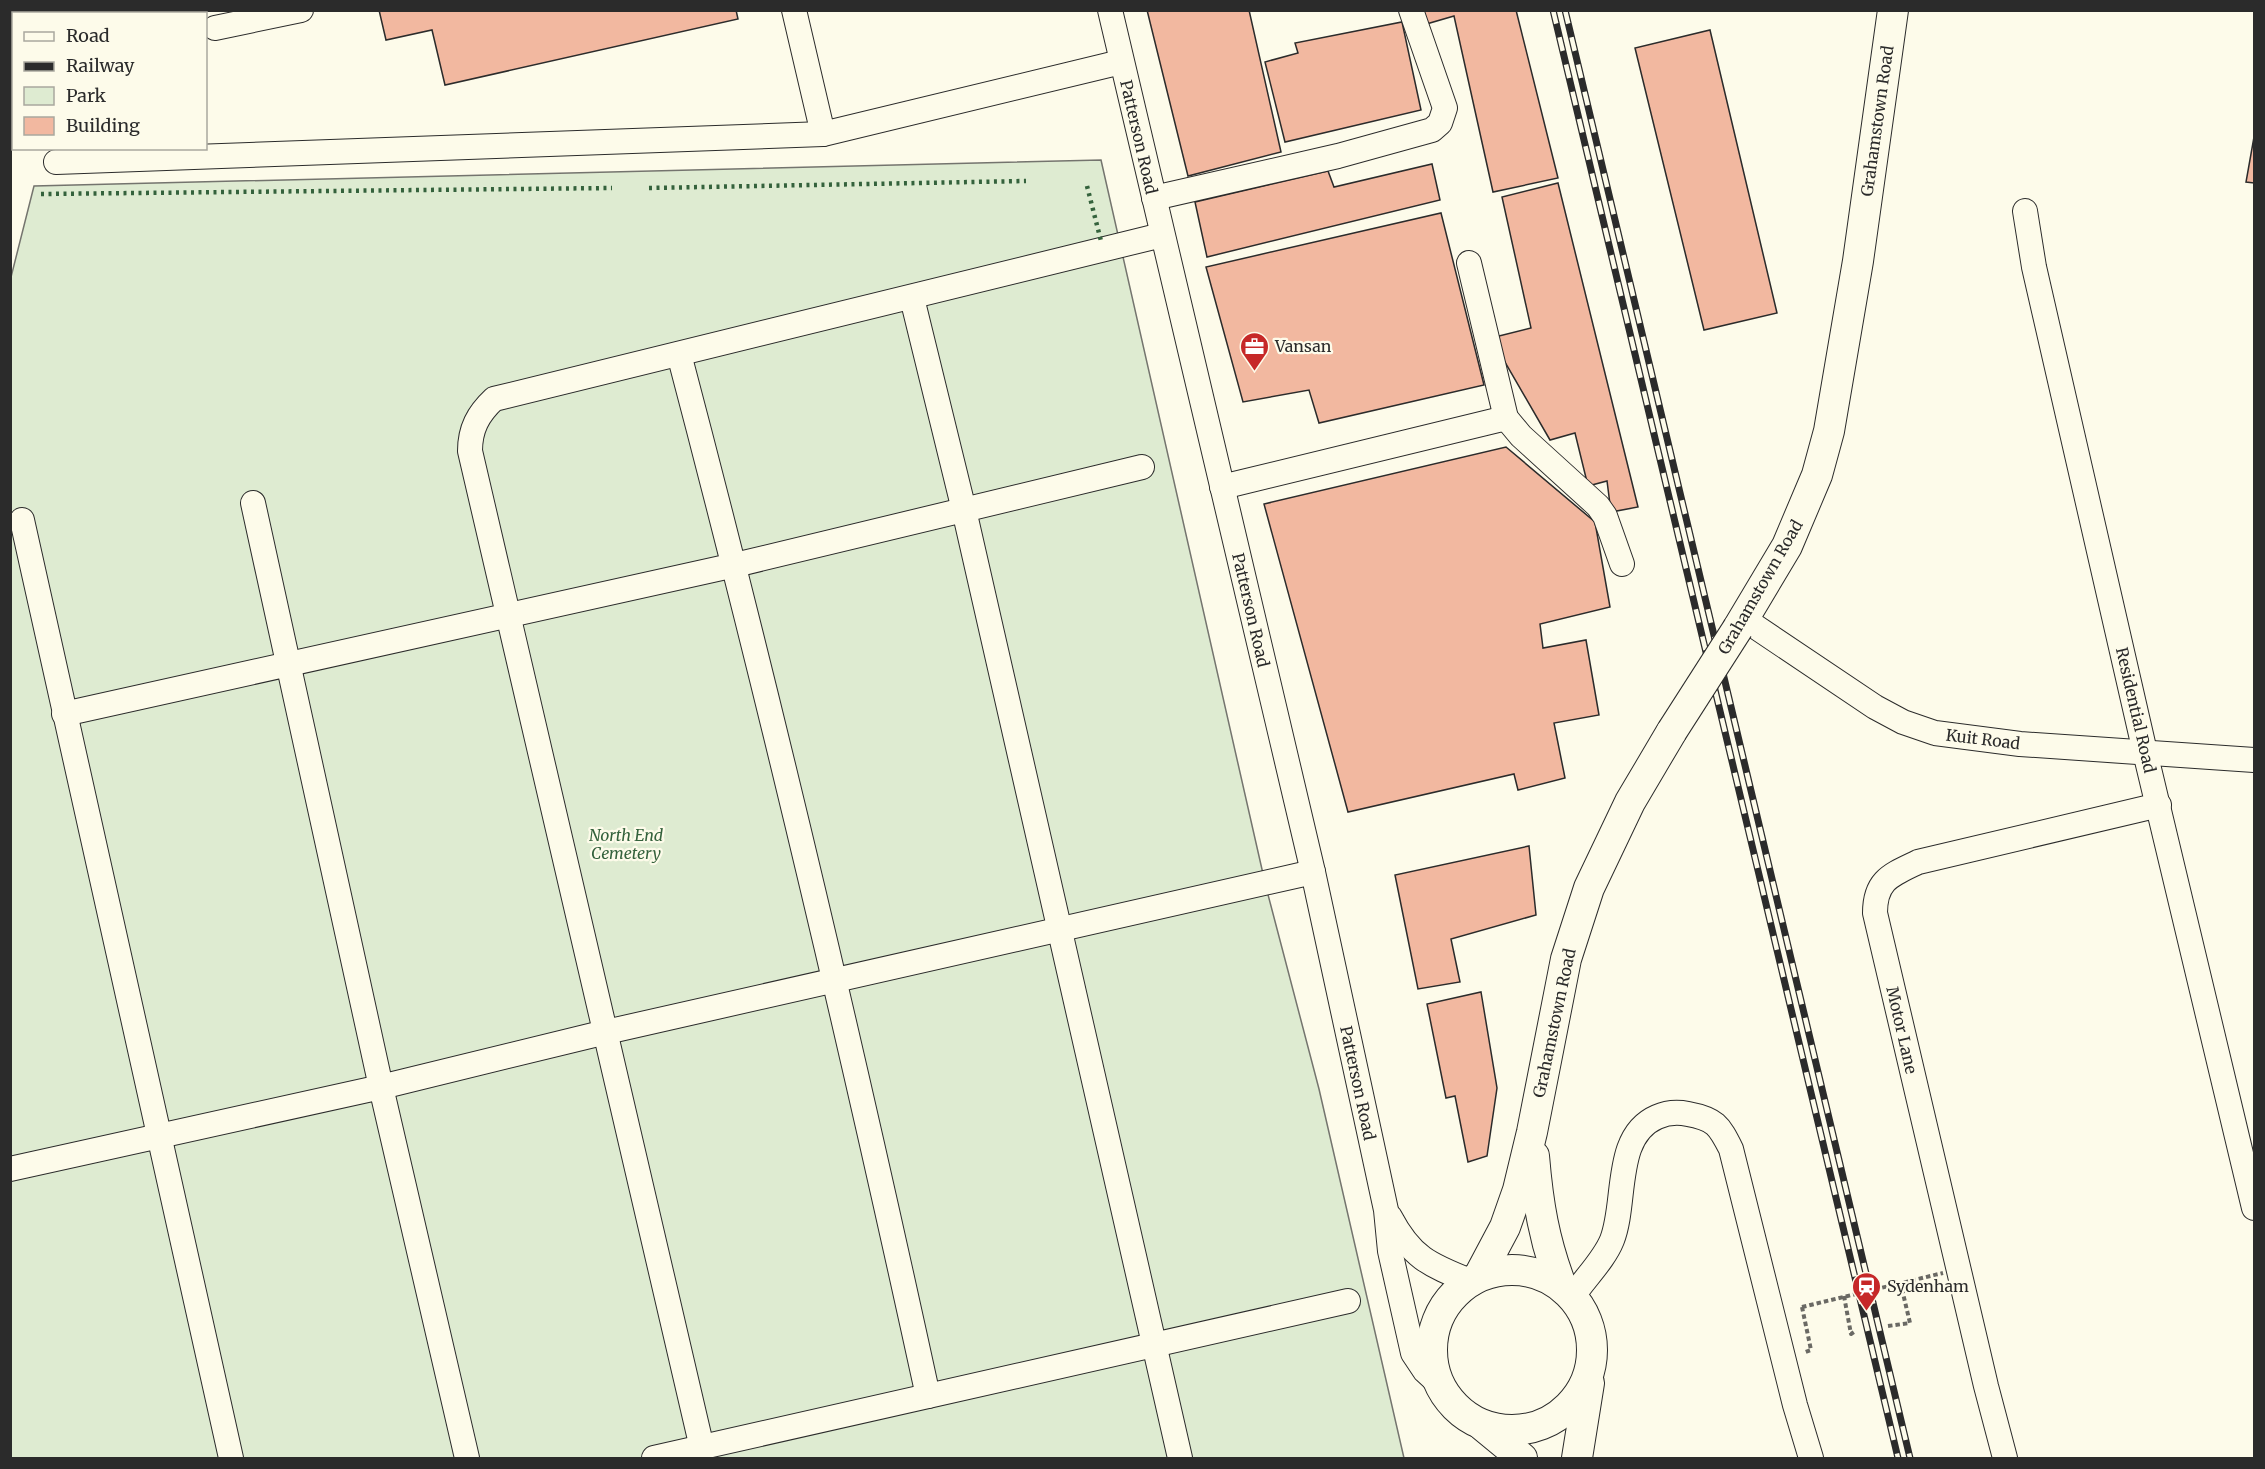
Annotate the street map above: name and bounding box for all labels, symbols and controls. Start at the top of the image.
legend [12,12,207,150]
text: Road [66,24,110,47]
street label: Grahamstown Road [1857,44,1898,198]
text: Railway [66,54,135,77]
street label: Patterson Road [1116,78,1162,196]
text: Park [66,84,107,107]
text: Building [66,114,140,137]
office icon: Vansan [1238,330,1270,372]
place label: Vansan [1274,336,1332,356]
street label: Grahamstown Road [1713,516,1807,658]
street label: Patterson Road [1228,551,1274,669]
street label: Residential Road [2112,645,2160,775]
street label: Kuit Road [1945,725,2022,754]
park label: North End Cemetery [589,825,664,863]
street label: Grahamstown Road [1528,946,1580,1099]
street label: Motor Lane [1882,984,1922,1076]
street label: Patterson Road [1336,1024,1380,1142]
station icon: Sydenham [1850,1270,1882,1312]
place label: Sydenham [1887,1276,1969,1296]

